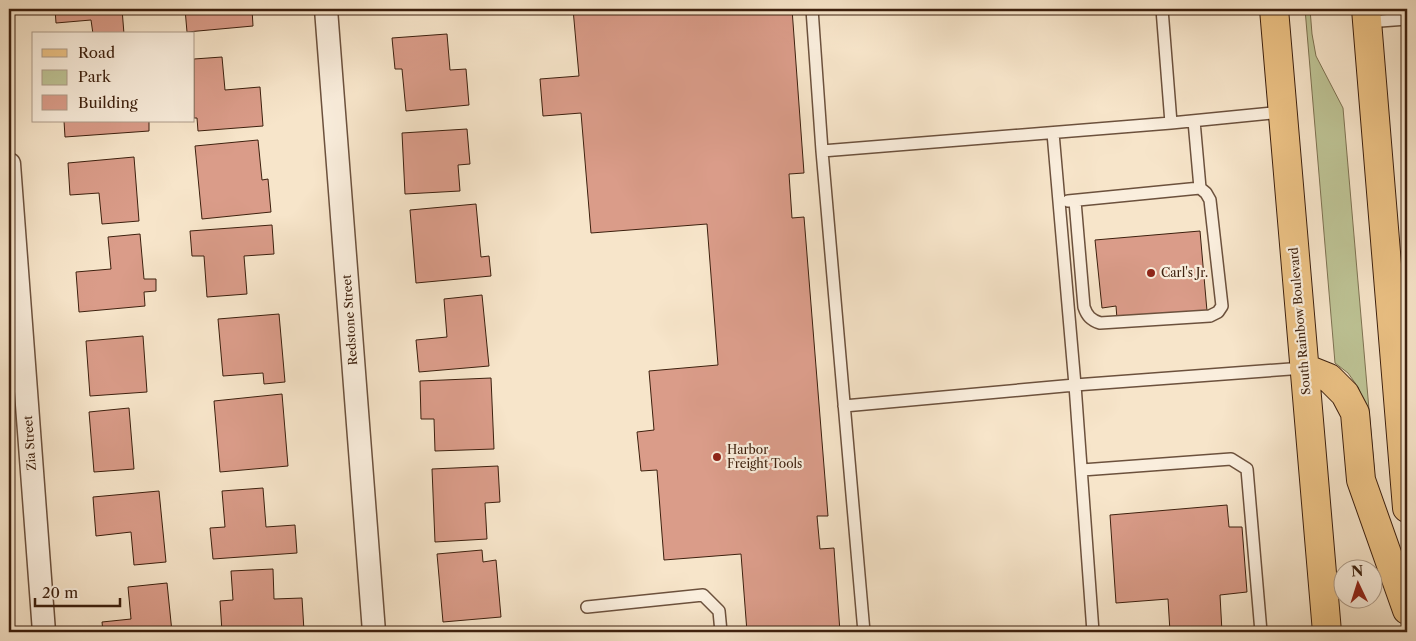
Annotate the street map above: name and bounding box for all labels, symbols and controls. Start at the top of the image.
legend [32,32,195,122]
text: Road [78,43,115,62]
text: Park [78,67,112,86]
text: Building [78,93,138,112]
street label: South Rainbow Boulevard [1286,246,1313,395]
place label: Carl's Jr. [1161,265,1208,280]
marker: Carl's Jr. [1145,267,1157,279]
street label: Redstone Street [339,273,360,366]
street label: Zia Street [20,414,39,471]
place label: Harbor Freight Tools [727,442,802,471]
marker: Harbor Freight Tools [711,451,723,463]
north arrow [1334,558,1384,608]
text: N [1350,562,1364,580]
scale bar [35,576,120,608]
text: 20 m [42,583,78,602]

